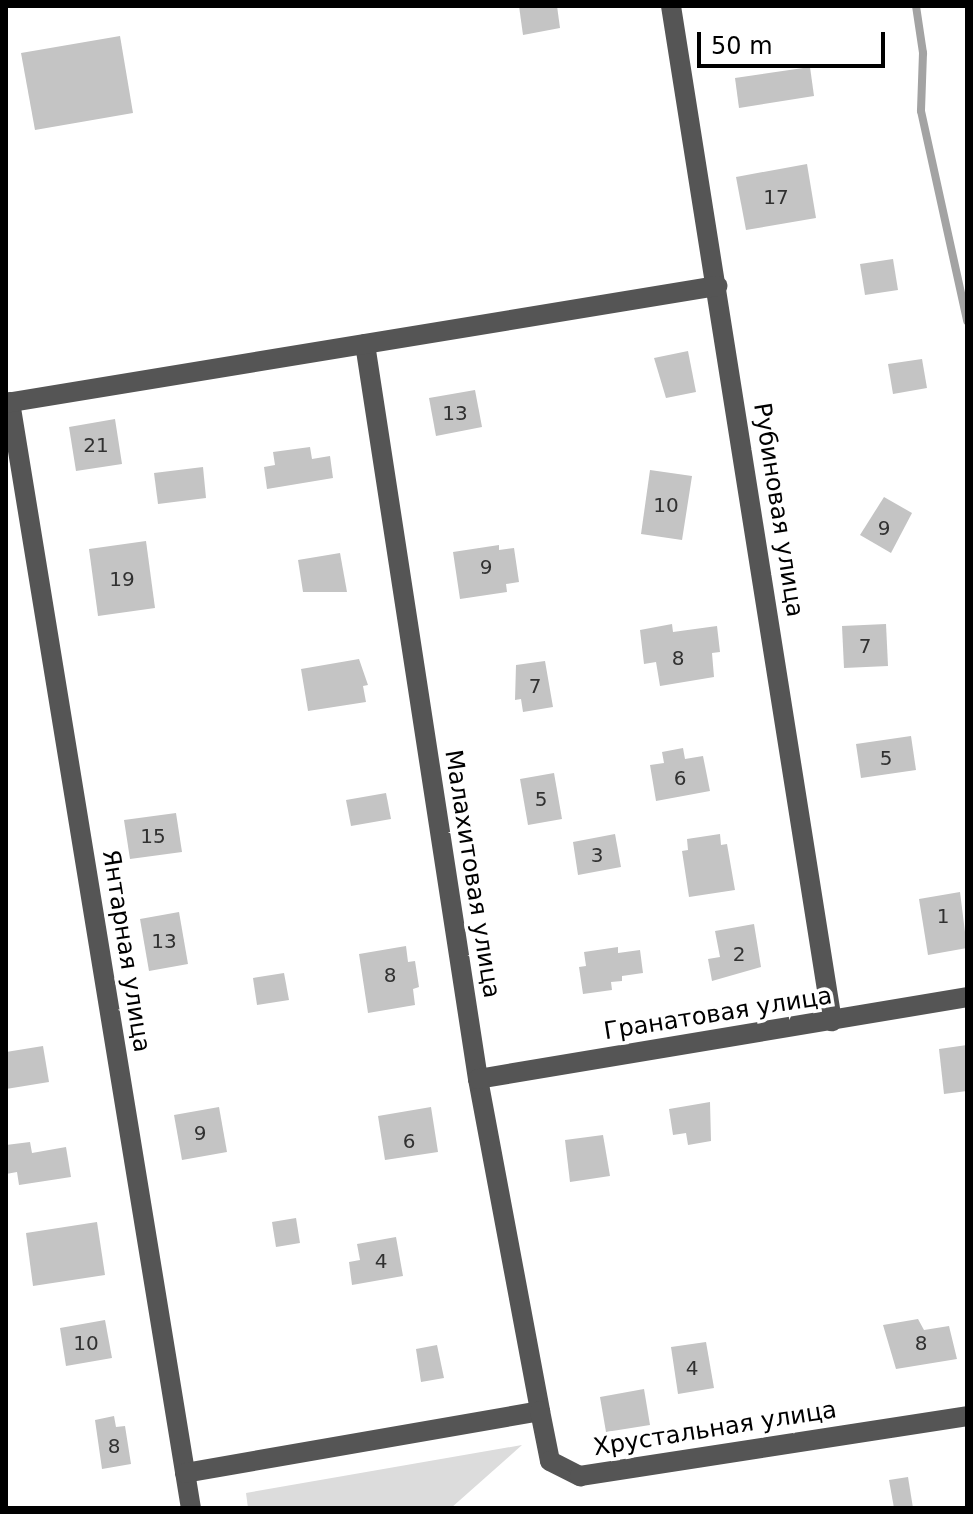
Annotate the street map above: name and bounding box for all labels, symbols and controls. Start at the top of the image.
scale bar [701,16,889,66]
text: 50 m [711,32,773,60]
house number: 17 [763,185,789,209]
house number: 13 [442,401,468,425]
street label: Рубиновая улица [747,401,809,619]
house number: 21 [83,433,109,457]
house number: 10 [653,493,679,517]
house number: 9 [878,516,890,540]
house number: 9 [480,555,492,579]
house number: 19 [109,567,135,591]
house number: 7 [859,634,871,658]
house number: 8 [672,646,684,670]
house number: 7 [529,674,541,698]
house number: 5 [880,746,892,770]
street label: Малахитовая улица [438,748,506,1000]
house number: 6 [674,766,686,790]
house number: 5 [535,787,547,811]
house number: 15 [140,824,166,848]
house number: 3 [591,843,603,867]
street label: Янтарная улица [96,848,156,1054]
house number: 1 [937,904,949,928]
house number: 13 [151,929,177,953]
house number: 2 [733,942,745,966]
house number: 8 [384,963,396,987]
street label: Гранатовая улица [602,982,834,1046]
house number: 9 [194,1121,206,1145]
house number: 6 [403,1129,415,1153]
house number: 4 [375,1249,387,1273]
house number: 10 [73,1331,99,1355]
house number: 8 [915,1331,927,1355]
house number: 4 [686,1356,698,1380]
street label: Хрустальная улица [591,1396,839,1462]
house number: 8 [108,1434,120,1458]

